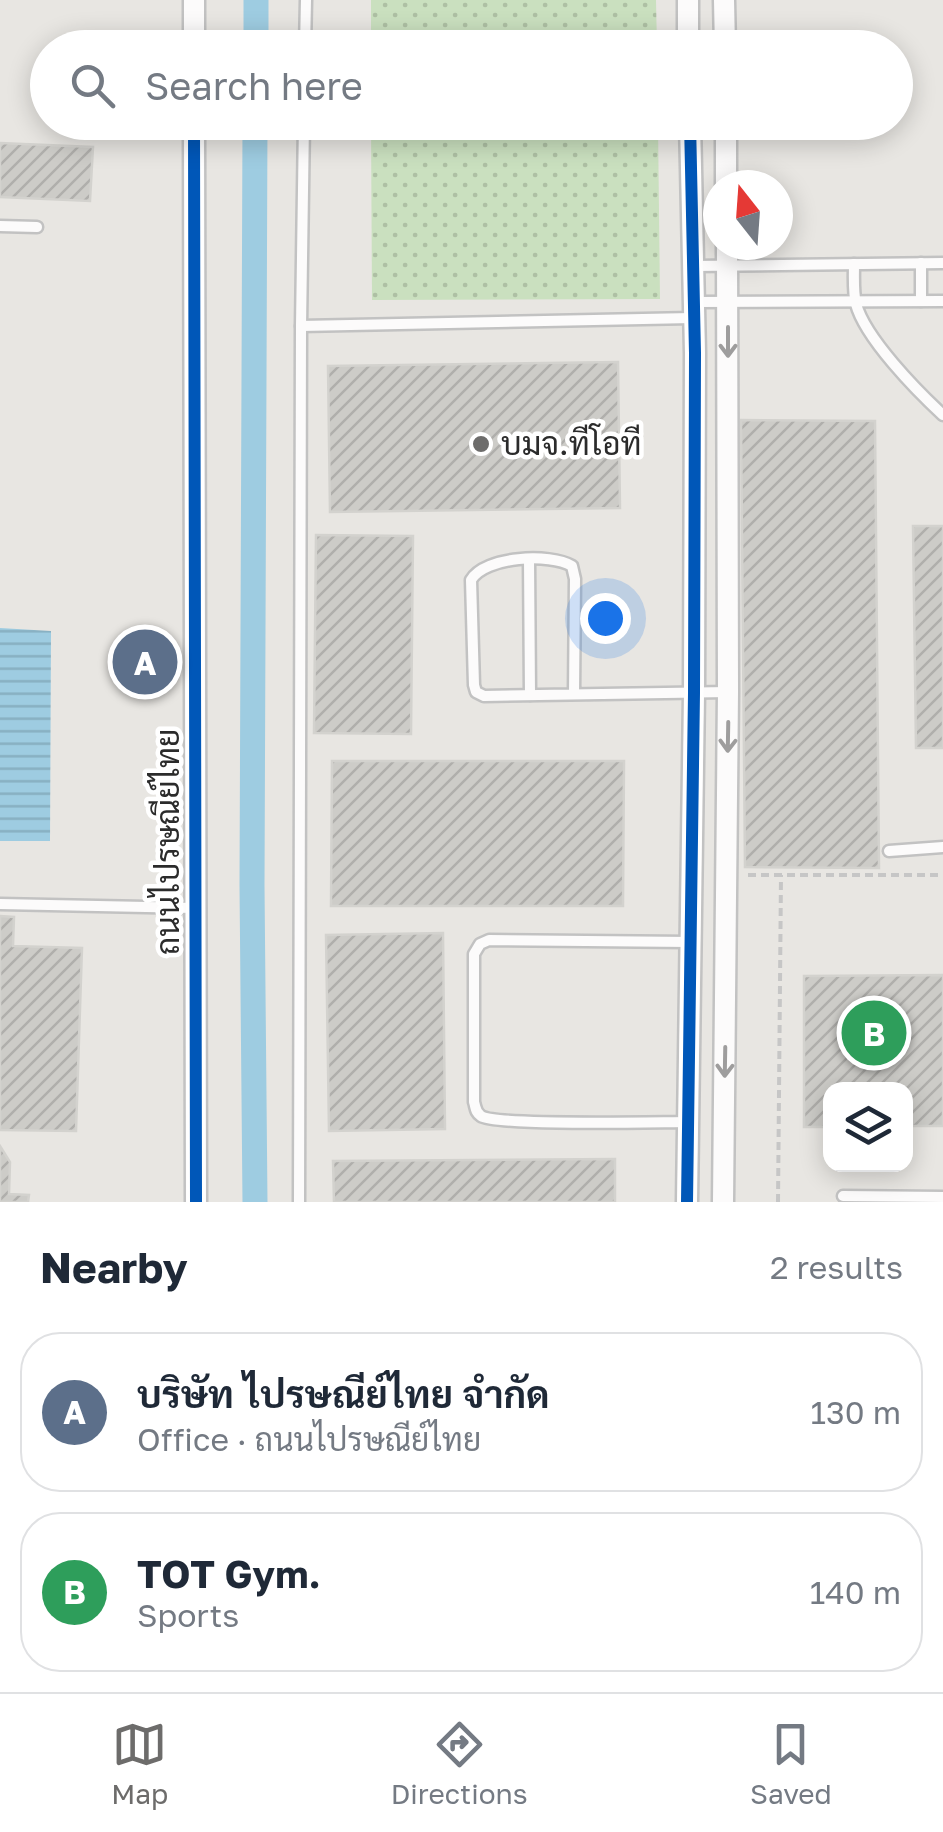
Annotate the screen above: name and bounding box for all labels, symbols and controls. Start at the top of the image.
search box [30,30,913,140]
icon: search [65,58,120,113]
text: Search here [145,63,363,108]
north arrow [703,170,793,260]
one-way arrow [718,326,738,358]
place label: บมจ.ทีโอที [501,423,642,462]
marker: บมจ.ทีโอที [470,433,492,455]
your location [580,593,631,644]
pin: A [112,624,178,700]
one-way arrow [718,721,737,753]
street label: ถนนไปรษณีย์ไทย [147,729,186,955]
pin: B [842,996,906,1070]
one-way arrow [715,1046,734,1078]
map controls [823,1082,913,1172]
button: layers [823,1082,913,1172]
text: Nearby [40,1242,188,1292]
text: 2 results [770,1248,903,1286]
text: บริษัท ไปรษณีย์ไทย จำกัด [137,1371,550,1416]
text: A [63,1393,86,1431]
text: 130 m [811,1393,901,1431]
text: Office · ถนนไปรษณีย์ไทย [137,1420,481,1458]
text: TOT Gym. [137,1551,321,1596]
text: B [63,1573,86,1611]
text: 140 m [810,1573,901,1611]
text: Sports [137,1596,239,1634]
tab: Map [111,1717,168,1810]
tab: Directions [391,1717,528,1810]
tab: Saved [750,1717,832,1810]

